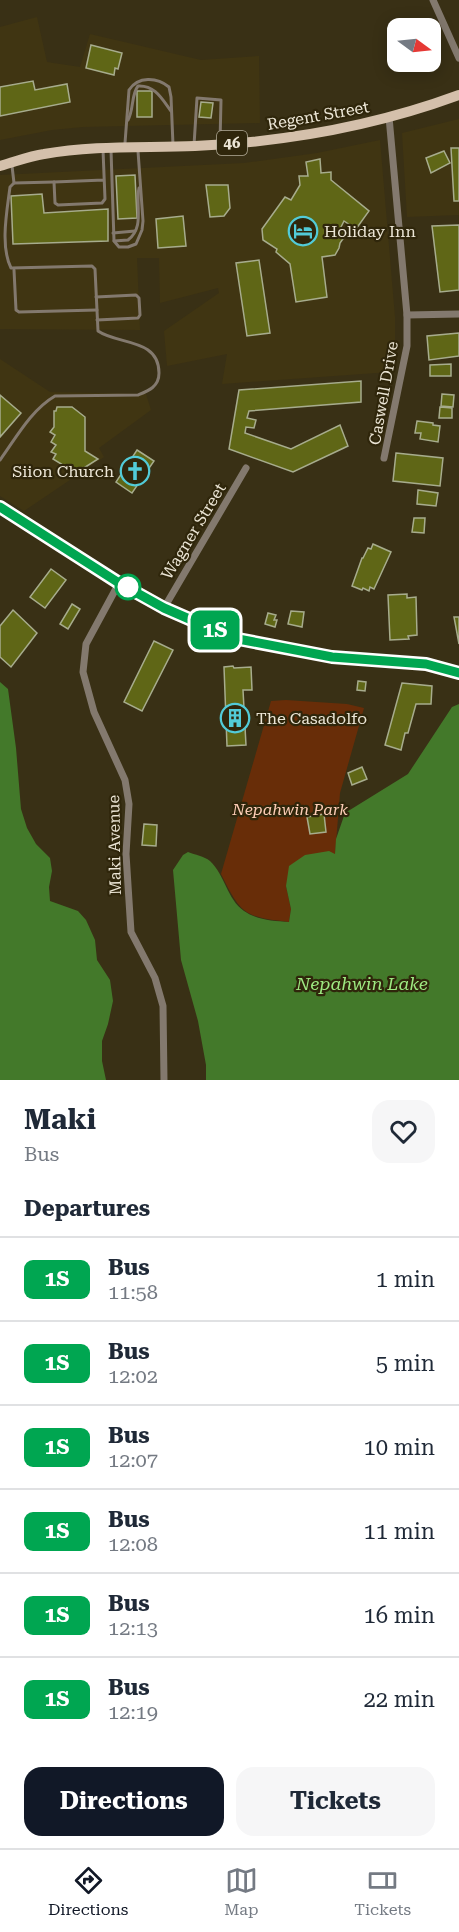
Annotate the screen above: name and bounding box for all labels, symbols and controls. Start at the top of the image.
north arrow [387,18,441,72]
map controls [387,18,441,72]
street label: Regent Street [266,97,371,134]
road number: 46 [217,131,247,155]
hotel icon: Holiday Inn [287,215,319,247]
place label: Holiday Inn [324,222,416,241]
street label: Caswell Drive [365,340,402,446]
church icon: Siion Church [119,455,151,487]
place label: Siion Church [12,462,114,481]
street label: Wagner Street [157,480,230,583]
unlabelled marker [115,574,141,600]
line badge: 1S [188,610,242,650]
text: 1S [203,618,227,642]
building icon: The Casadolfo [219,702,251,734]
place label: The Casadolfo [256,709,367,728]
street label: Maki Avenue [104,794,125,895]
park label: Nepahwin Park [231,800,348,819]
water label: Nepahwin Lake [295,973,428,994]
button: heart [372,1100,435,1163]
text: Maki [24,1103,96,1136]
text: Bus [24,1142,59,1166]
text: Departures [24,1196,150,1221]
text: Bus [108,1255,150,1280]
text: 1S [45,1267,69,1291]
text: 1 min [376,1267,435,1292]
text: 11:58 [108,1280,158,1304]
text: Bus [108,1339,150,1364]
text: 1S [45,1351,69,1375]
text: 5 min [376,1351,435,1376]
text: 12:02 [108,1364,158,1388]
text: Bus [108,1423,150,1448]
text: 1S [45,1435,69,1459]
text: 10 min [364,1435,435,1460]
text: 12:07 [108,1448,158,1472]
text: Bus [108,1507,150,1532]
text: 1S [45,1519,69,1543]
text: 11 min [364,1519,435,1544]
text: 12:08 [108,1532,158,1556]
text: Bus [108,1591,150,1616]
text: 1S [45,1603,69,1627]
text: 16 min [364,1603,435,1628]
text: 12:13 [108,1616,158,1640]
text: Bus [108,1675,150,1700]
text: 1S [45,1687,69,1711]
text: 22 min [364,1687,435,1712]
text: 12:19 [108,1700,158,1724]
button: Directions [24,1767,224,1836]
button: Tickets [236,1767,435,1836]
tab: Directions [48,1864,128,1919]
tab: Map [224,1864,258,1919]
tab: Tickets [354,1864,411,1919]

